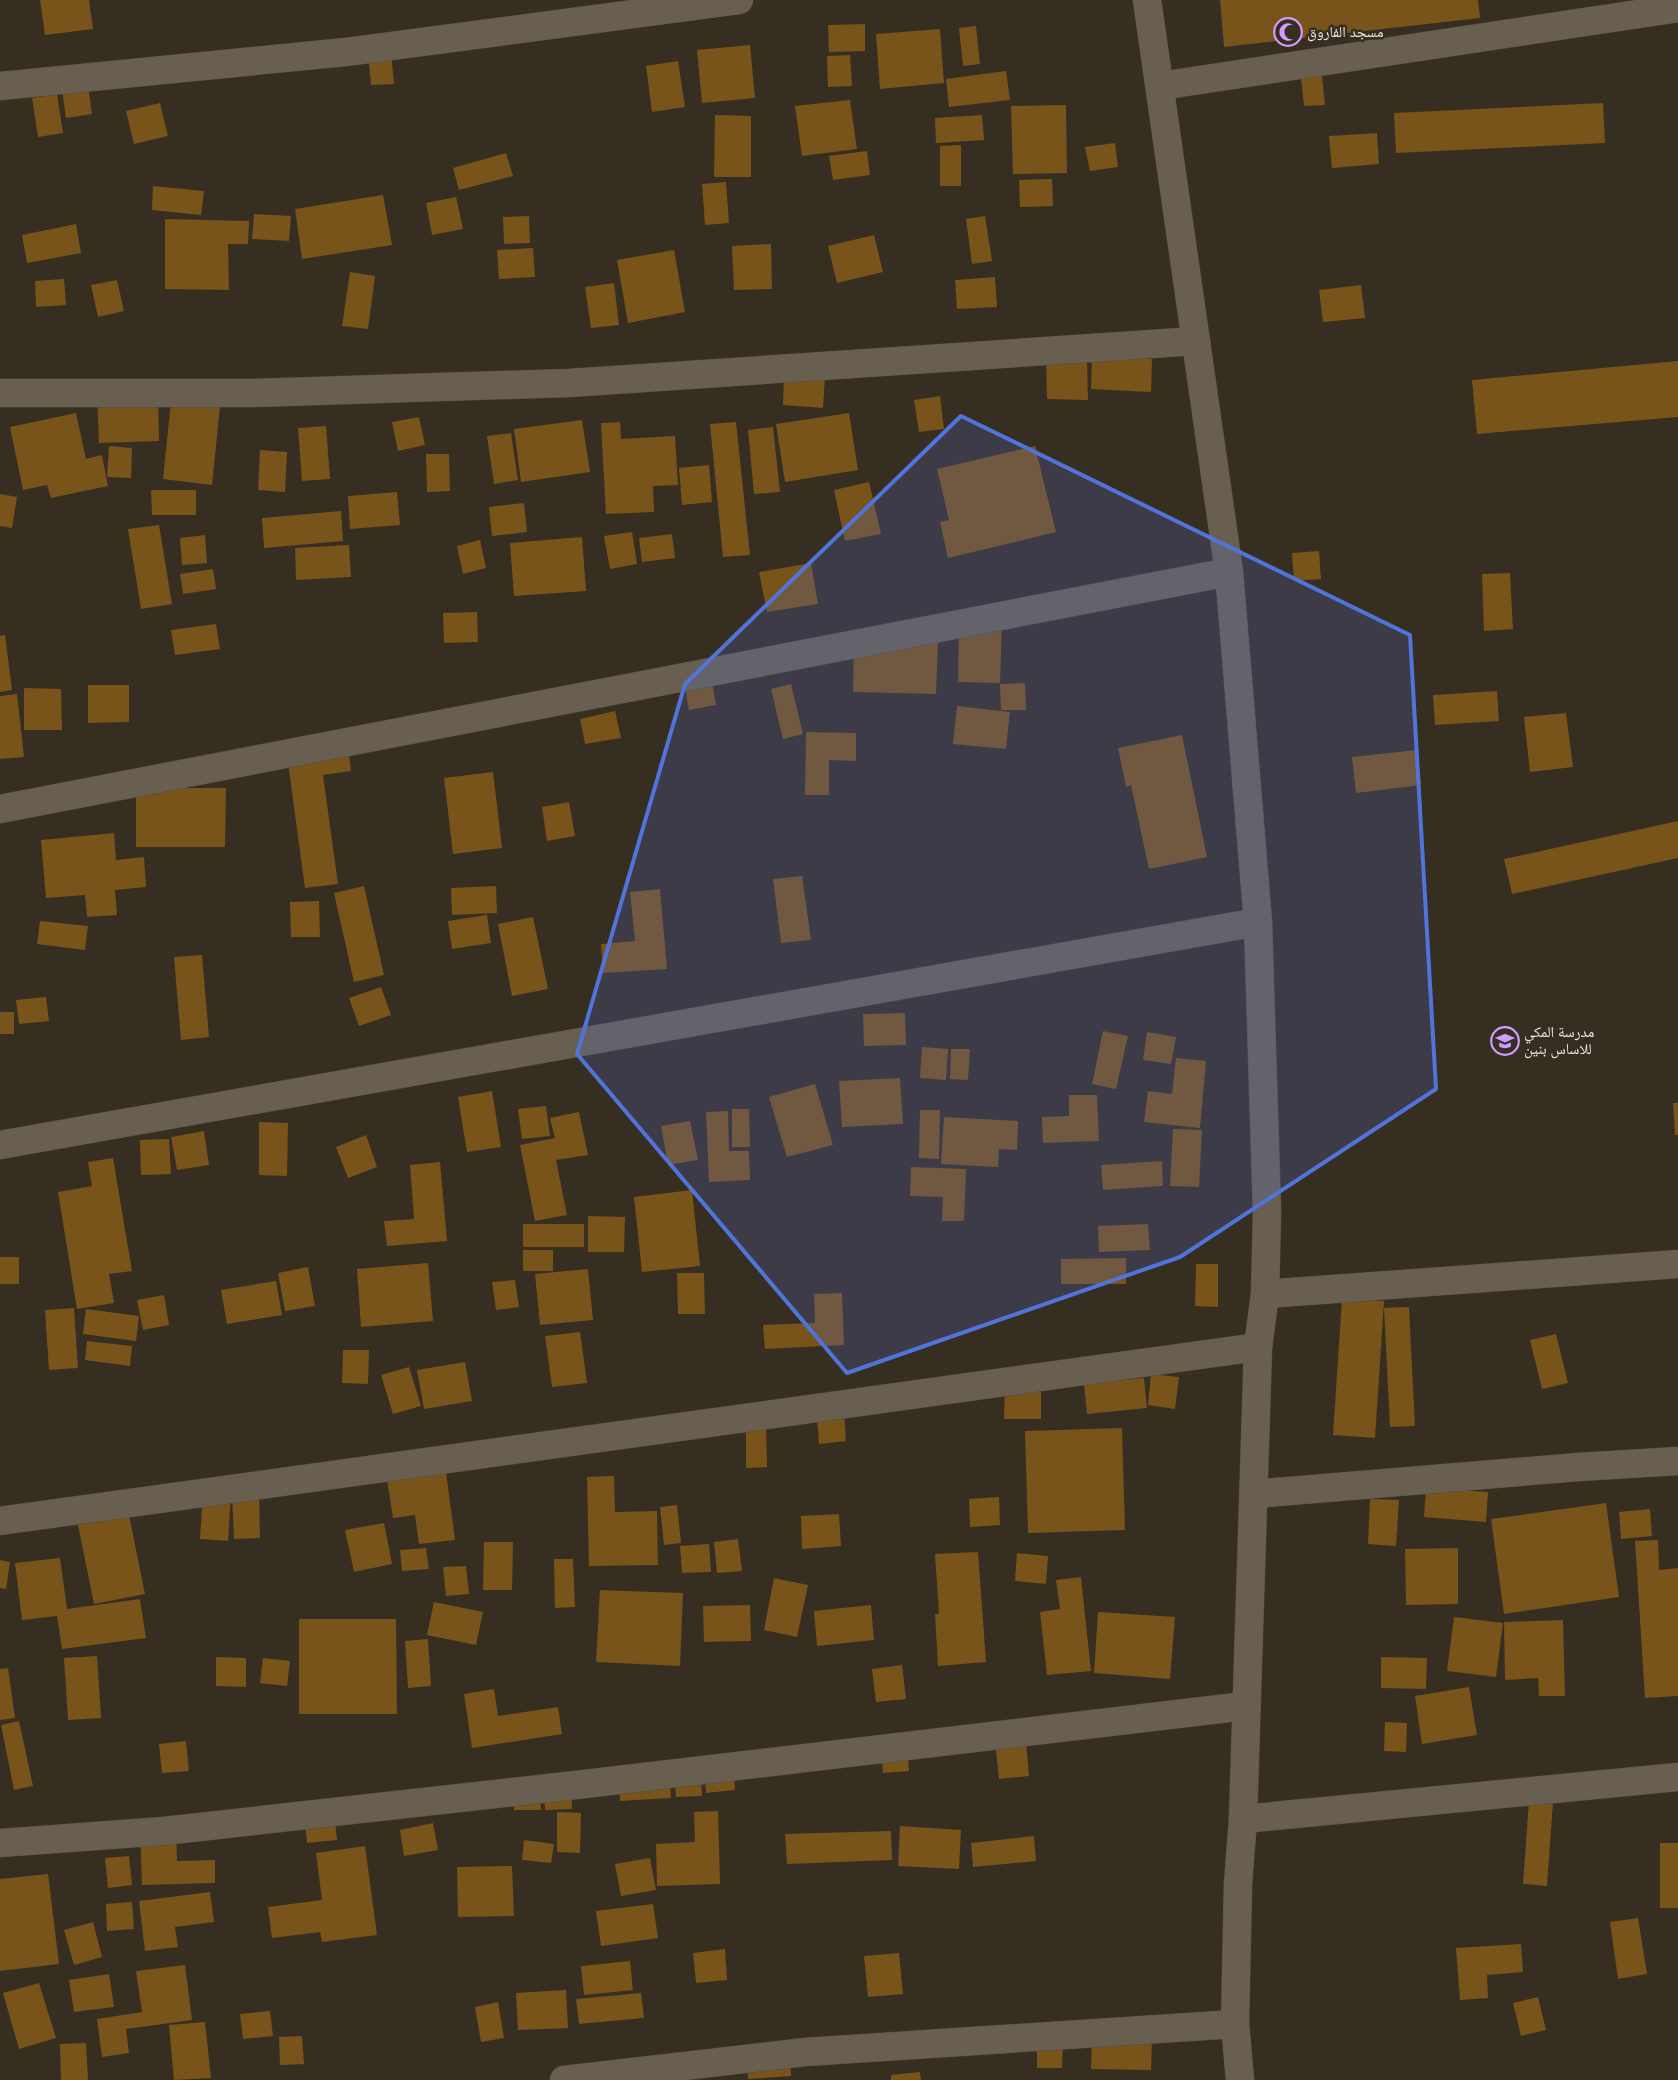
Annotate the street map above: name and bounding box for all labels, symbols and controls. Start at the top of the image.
mosque icon: مسجد الفاروق [1273,17,1303,47]
place label: مسجد الفاروق [1307,22,1384,42]
place label: مدرسة المكي للاساس بنين [1524,1022,1595,1059]
school or university icon: مدرسة المكي للاساس بنين [1490,1026,1520,1056]

